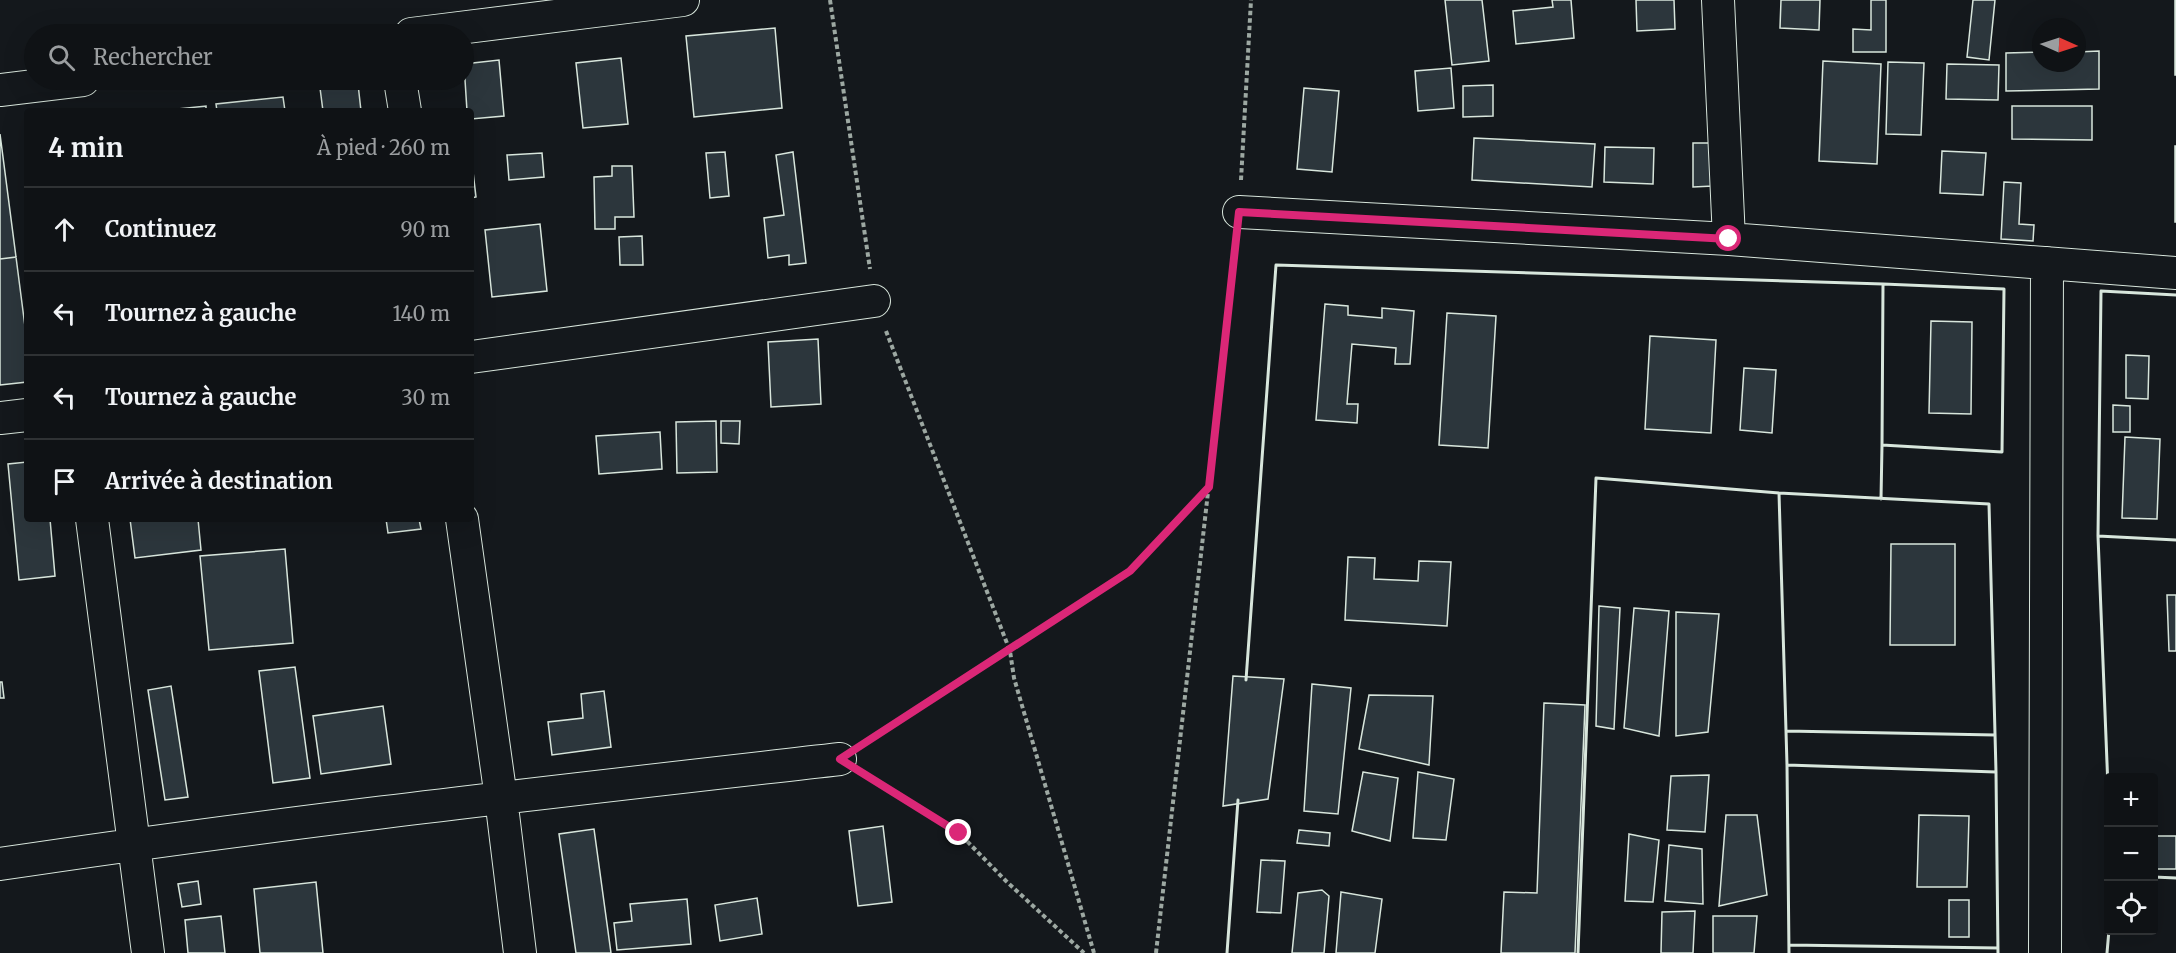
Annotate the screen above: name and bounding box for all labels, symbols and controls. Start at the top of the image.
north arrow [2032,18,2086,72]
search box [24,24,474,90]
icon: search [45,41,78,74]
text: Rechercher [93,43,213,71]
text: 4 min [48,131,123,164]
text: À pied · 260 m [317,135,450,160]
icon: ahead [48,213,81,246]
text: Continuez [105,215,216,243]
text: 90 m [400,217,450,242]
route start [1715,225,1741,251]
icon: left [48,297,81,330]
text: Tournez à gauche [105,299,296,327]
text: 140 m [393,301,450,326]
icon: left [48,381,81,414]
text: Tournez à gauche [105,383,296,411]
text: 30 m [401,385,450,410]
icon: arrive [48,465,81,498]
text: Arrivée à destination [105,467,333,495]
map controls [2104,773,2158,935]
button: + [2104,773,2158,827]
route end [945,819,971,845]
button: − [2104,827,2158,881]
button: locate [2104,881,2158,935]

